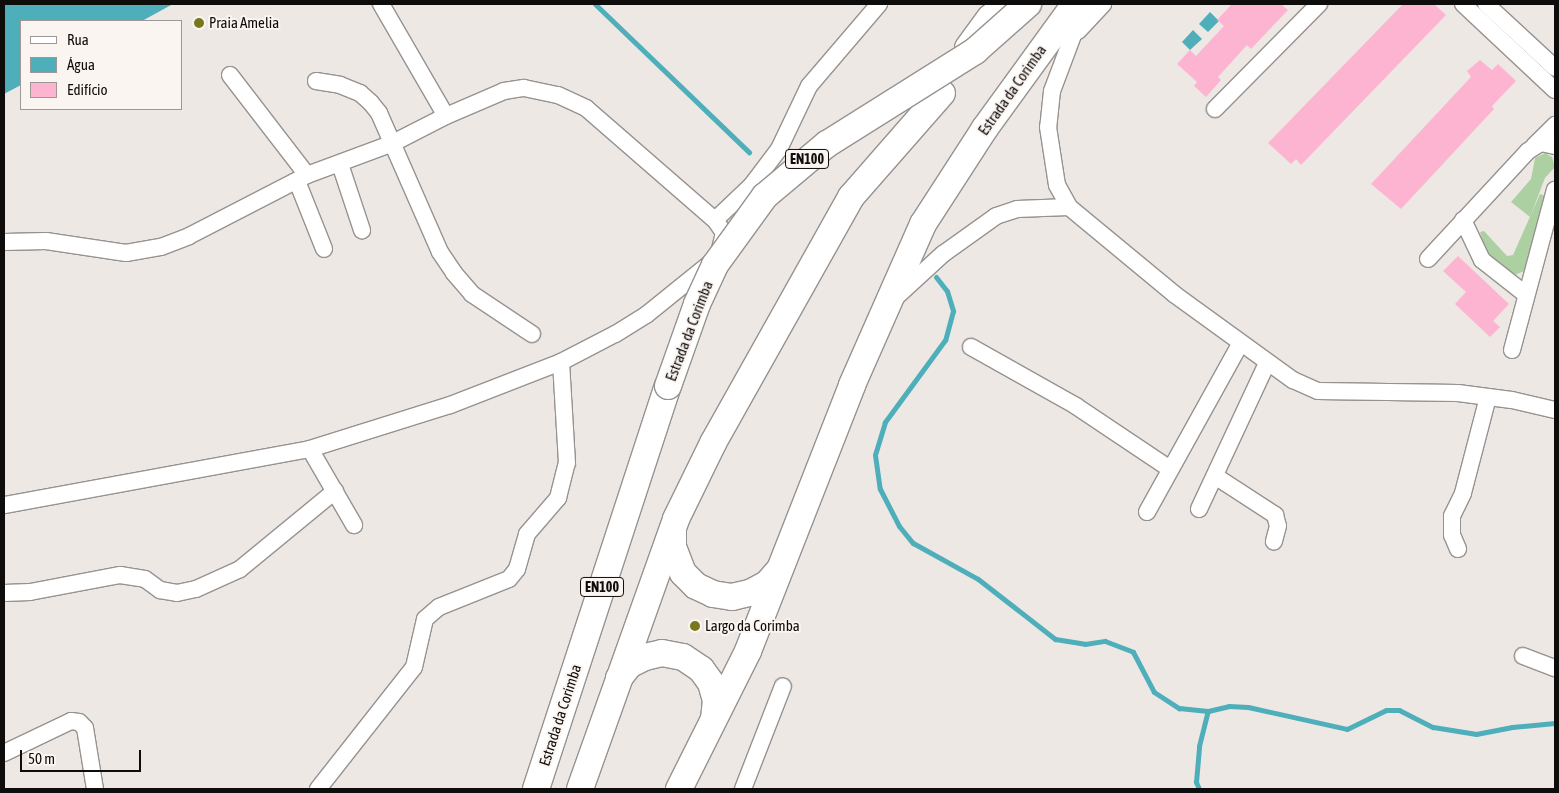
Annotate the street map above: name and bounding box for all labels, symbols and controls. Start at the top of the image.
place label: Praia Amelia [209,14,279,32]
marker: Praia Amelia [193,17,205,29]
legend [20,20,182,110]
text: Rua [67,31,89,48]
street label: Estrada da Corimba [974,41,1050,139]
text: Água [67,56,95,73]
text: Edifício [67,81,108,98]
road number: EN100 [784,148,830,170]
street label: Estrada da Corimba [662,278,716,384]
road number: EN100 [580,576,624,598]
place label: Largo da Corimba [705,617,800,635]
marker: Largo da Corimba [689,620,701,632]
street label: Estrada da Corimba [535,662,585,768]
scale bar [22,740,144,772]
text: 50 m [28,750,55,767]

